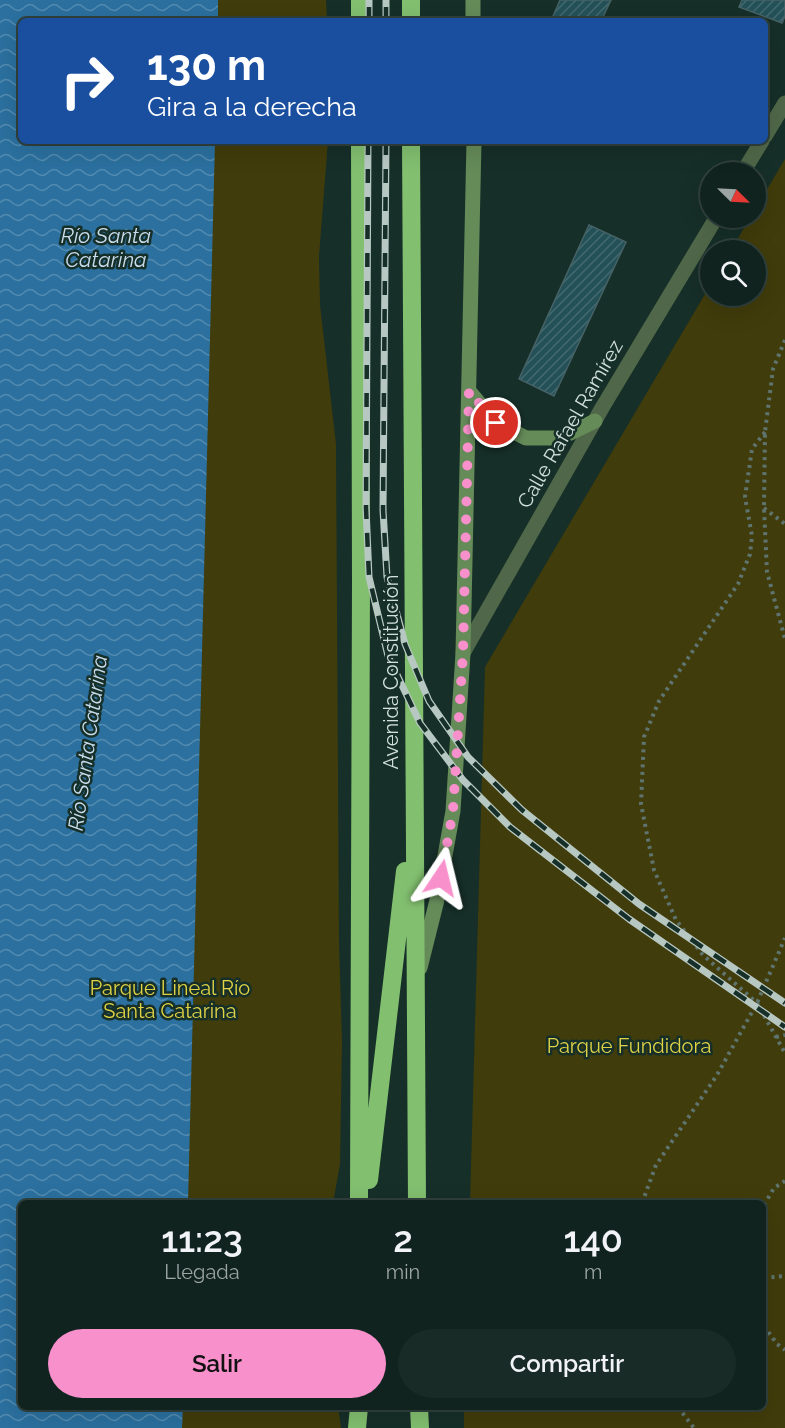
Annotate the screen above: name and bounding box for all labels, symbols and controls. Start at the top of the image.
text: 130 m [147,41,266,90]
icon: right [48,42,126,120]
text: Gira a la derecha [147,91,357,122]
north arrow [700,162,766,228]
map controls [700,162,766,306]
water label: Río Santa Catarina [61,223,151,272]
button: search [700,240,766,306]
street label: Calle Rafael Ramírez [512,336,628,512]
pin [470,397,521,448]
icon: arrive [479,406,512,439]
street label: Avenida Constitución [379,575,403,769]
water label: Río Santa Catarina [63,654,112,832]
position arrow [409,846,473,910]
park label: Parque Lineal Río Santa Catarina [90,976,250,1023]
park label: Parque Fundidora [547,1034,711,1058]
text: 11:23 [161,1218,243,1260]
text: 2 [393,1218,413,1260]
text: 140 [563,1218,623,1260]
text: Llegada [164,1260,240,1284]
text: min [386,1260,420,1284]
text: m [584,1260,602,1284]
button: Salir [48,1329,386,1398]
button: Compartir [398,1329,736,1398]

